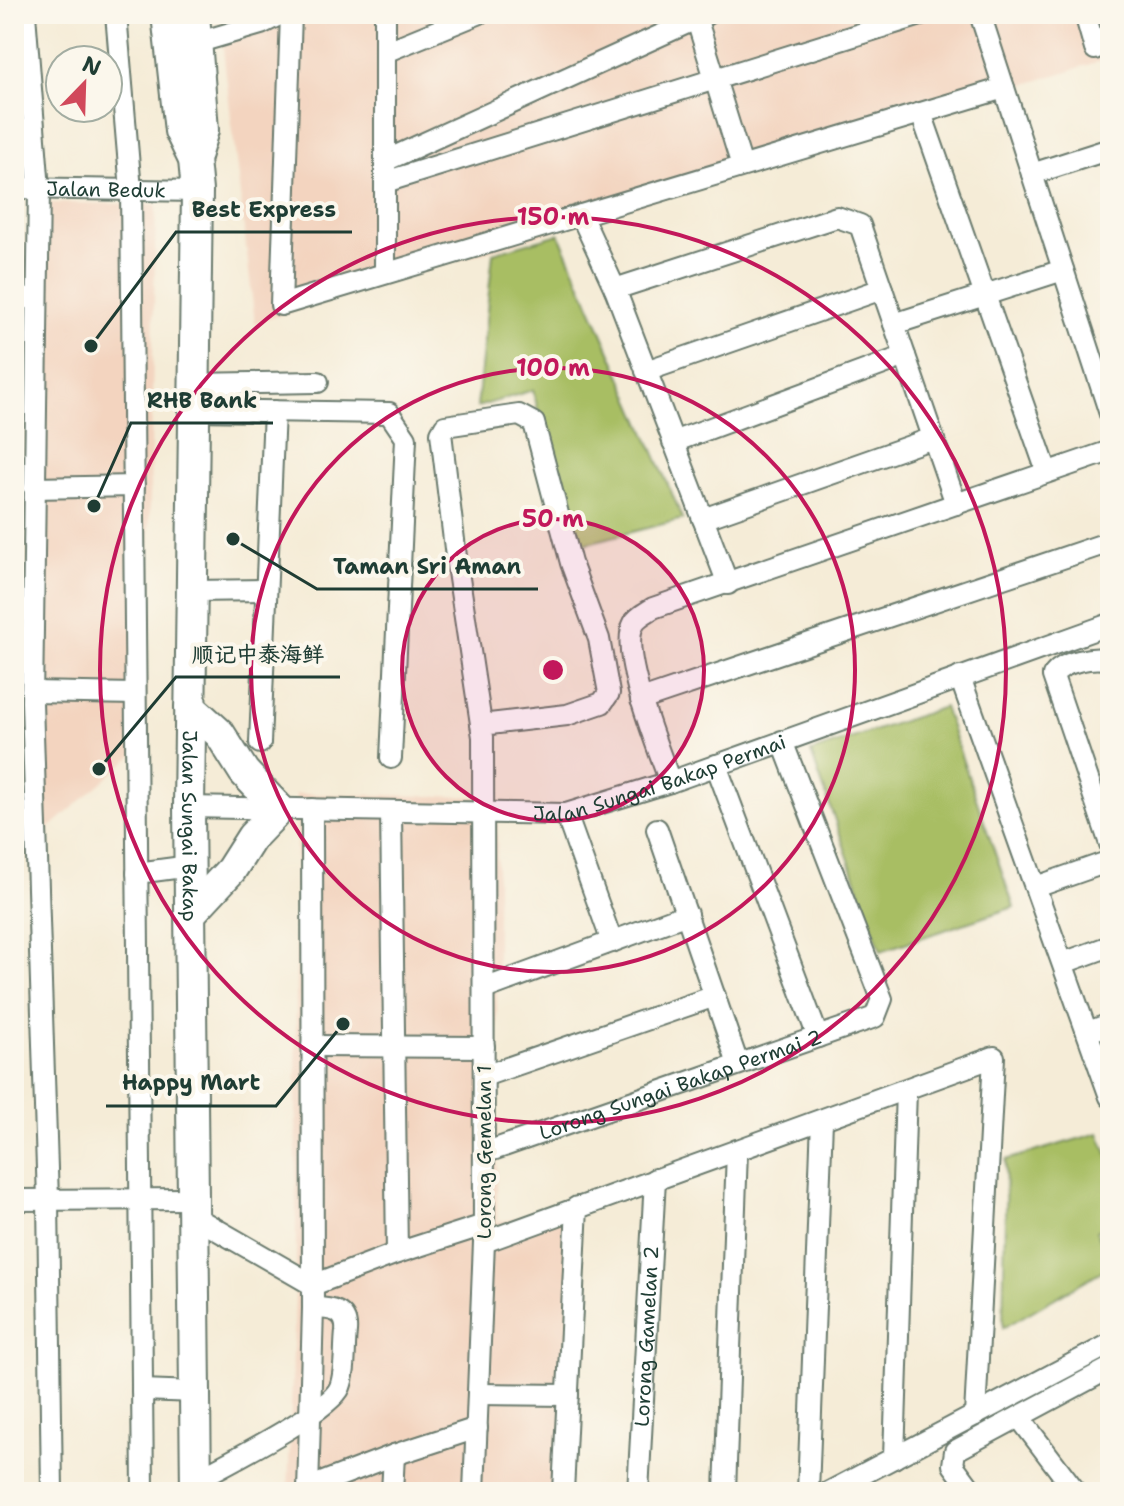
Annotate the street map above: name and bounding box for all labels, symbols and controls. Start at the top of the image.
north arrow [44,44,124,124]
text: N [78,49,105,83]
street label: Jalan Beduk [46,176,166,203]
callout: Best Express [176,186,352,232]
text: Best Express [192,195,336,224]
text: 150 m [517,201,589,233]
text: 100 m [516,352,590,384]
callout: RHB Bank [131,377,273,423]
text: RHB Bank [147,386,257,415]
text: 50 m [522,503,584,535]
callout: Taman Sri Aman [317,543,538,589]
text: Taman Sri Aman [333,552,521,581]
callout: 顺记中泰海鲜 [176,631,340,677]
text: 顺记中泰海鲜 [192,640,324,669]
centre of rings [539,656,567,684]
street label: Jalan Sungai Bakap Permai [533,728,789,827]
street label: Jalan Sungai Bakap [176,730,203,922]
street label: Lorong Sungai Bakap Permai 2 [536,1024,825,1146]
callout: Happy Mart [106,1060,276,1106]
street label: Lorong Gemelan 1 [471,1065,497,1239]
text: Happy Mart [122,1068,260,1097]
street label: Lorong Gamelan 2 [629,1245,664,1428]

